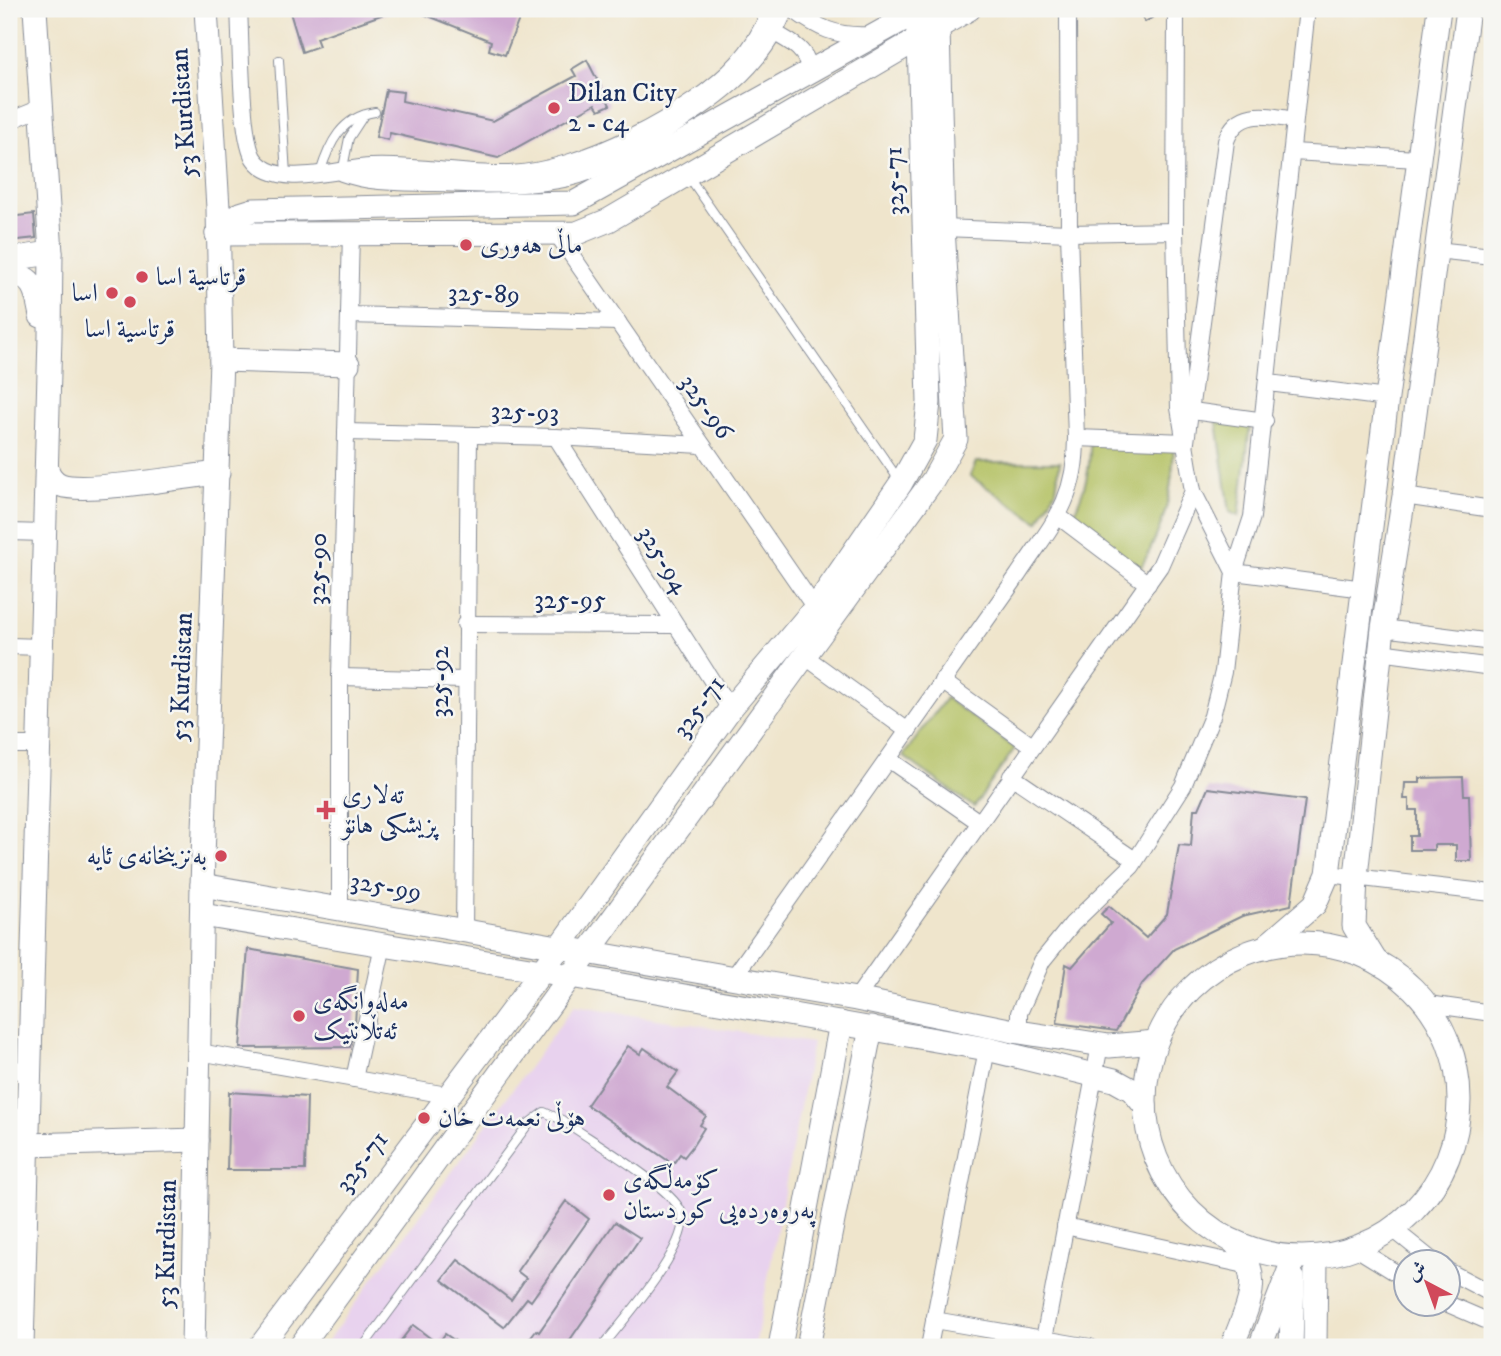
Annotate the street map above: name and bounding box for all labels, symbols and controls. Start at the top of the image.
street label: 53 Kurdistan [163,47,205,179]
place label: Dilan City 2 - c4 [568,77,677,140]
marker: Dilan City 2 - c4 [546,100,562,116]
street label: 325-71 [877,146,913,216]
place label: ماڵی هەوری [480,228,583,262]
marker: ماڵی هەوری [458,237,474,253]
place label: قرتاسیة اسا [156,261,246,294]
marker: قرتاسیة اسا [134,269,150,285]
street label: 325-89 [448,276,520,312]
place label: اسا [72,277,98,310]
marker: اسا [104,285,120,301]
marker: قرتاسية اسا [122,294,138,310]
place label: قرتاسية اسا [85,313,175,346]
street label: 325-96 [672,368,741,447]
street label: 325-93 [490,394,560,430]
street label: 325-94 [629,520,697,601]
street label: 325-90 [301,532,335,606]
street label: 325-95 [534,584,606,617]
street label: 53 Kurdistan [163,611,201,742]
street label: 325-92 [424,646,457,718]
street label: 325-71 [665,669,733,745]
place label: تەلاری پزیشکی هانۆ [339,779,440,842]
marker: تەلاری پزیشکی هانۆ [316,800,336,820]
place label: بەنزینخانەی ئایە [86,840,207,873]
marker: بەنزینخانەی ئایە [213,848,229,864]
street label: 325-99 [348,865,424,909]
place label: مەلەوانگەی ئەتڵانتیک [313,984,409,1048]
marker: مەلەوانگەی ئەتڵانتیک [291,1008,307,1024]
place label: هۆڵی نعمەت خان [438,1101,586,1135]
marker: هۆڵی نعمەت خان [416,1110,432,1126]
street label: 325-71 [328,1124,396,1200]
place label: كۆمەڵگەی پەروەردەیی كوردستان [623,1163,816,1228]
street label: 53 Kurdistan [149,1178,185,1309]
marker: كۆمەڵگەی پەروەردەیی كوردستان [601,1187,617,1203]
north arrow [1392,1248,1462,1318]
text: ش [1402,1256,1431,1286]

